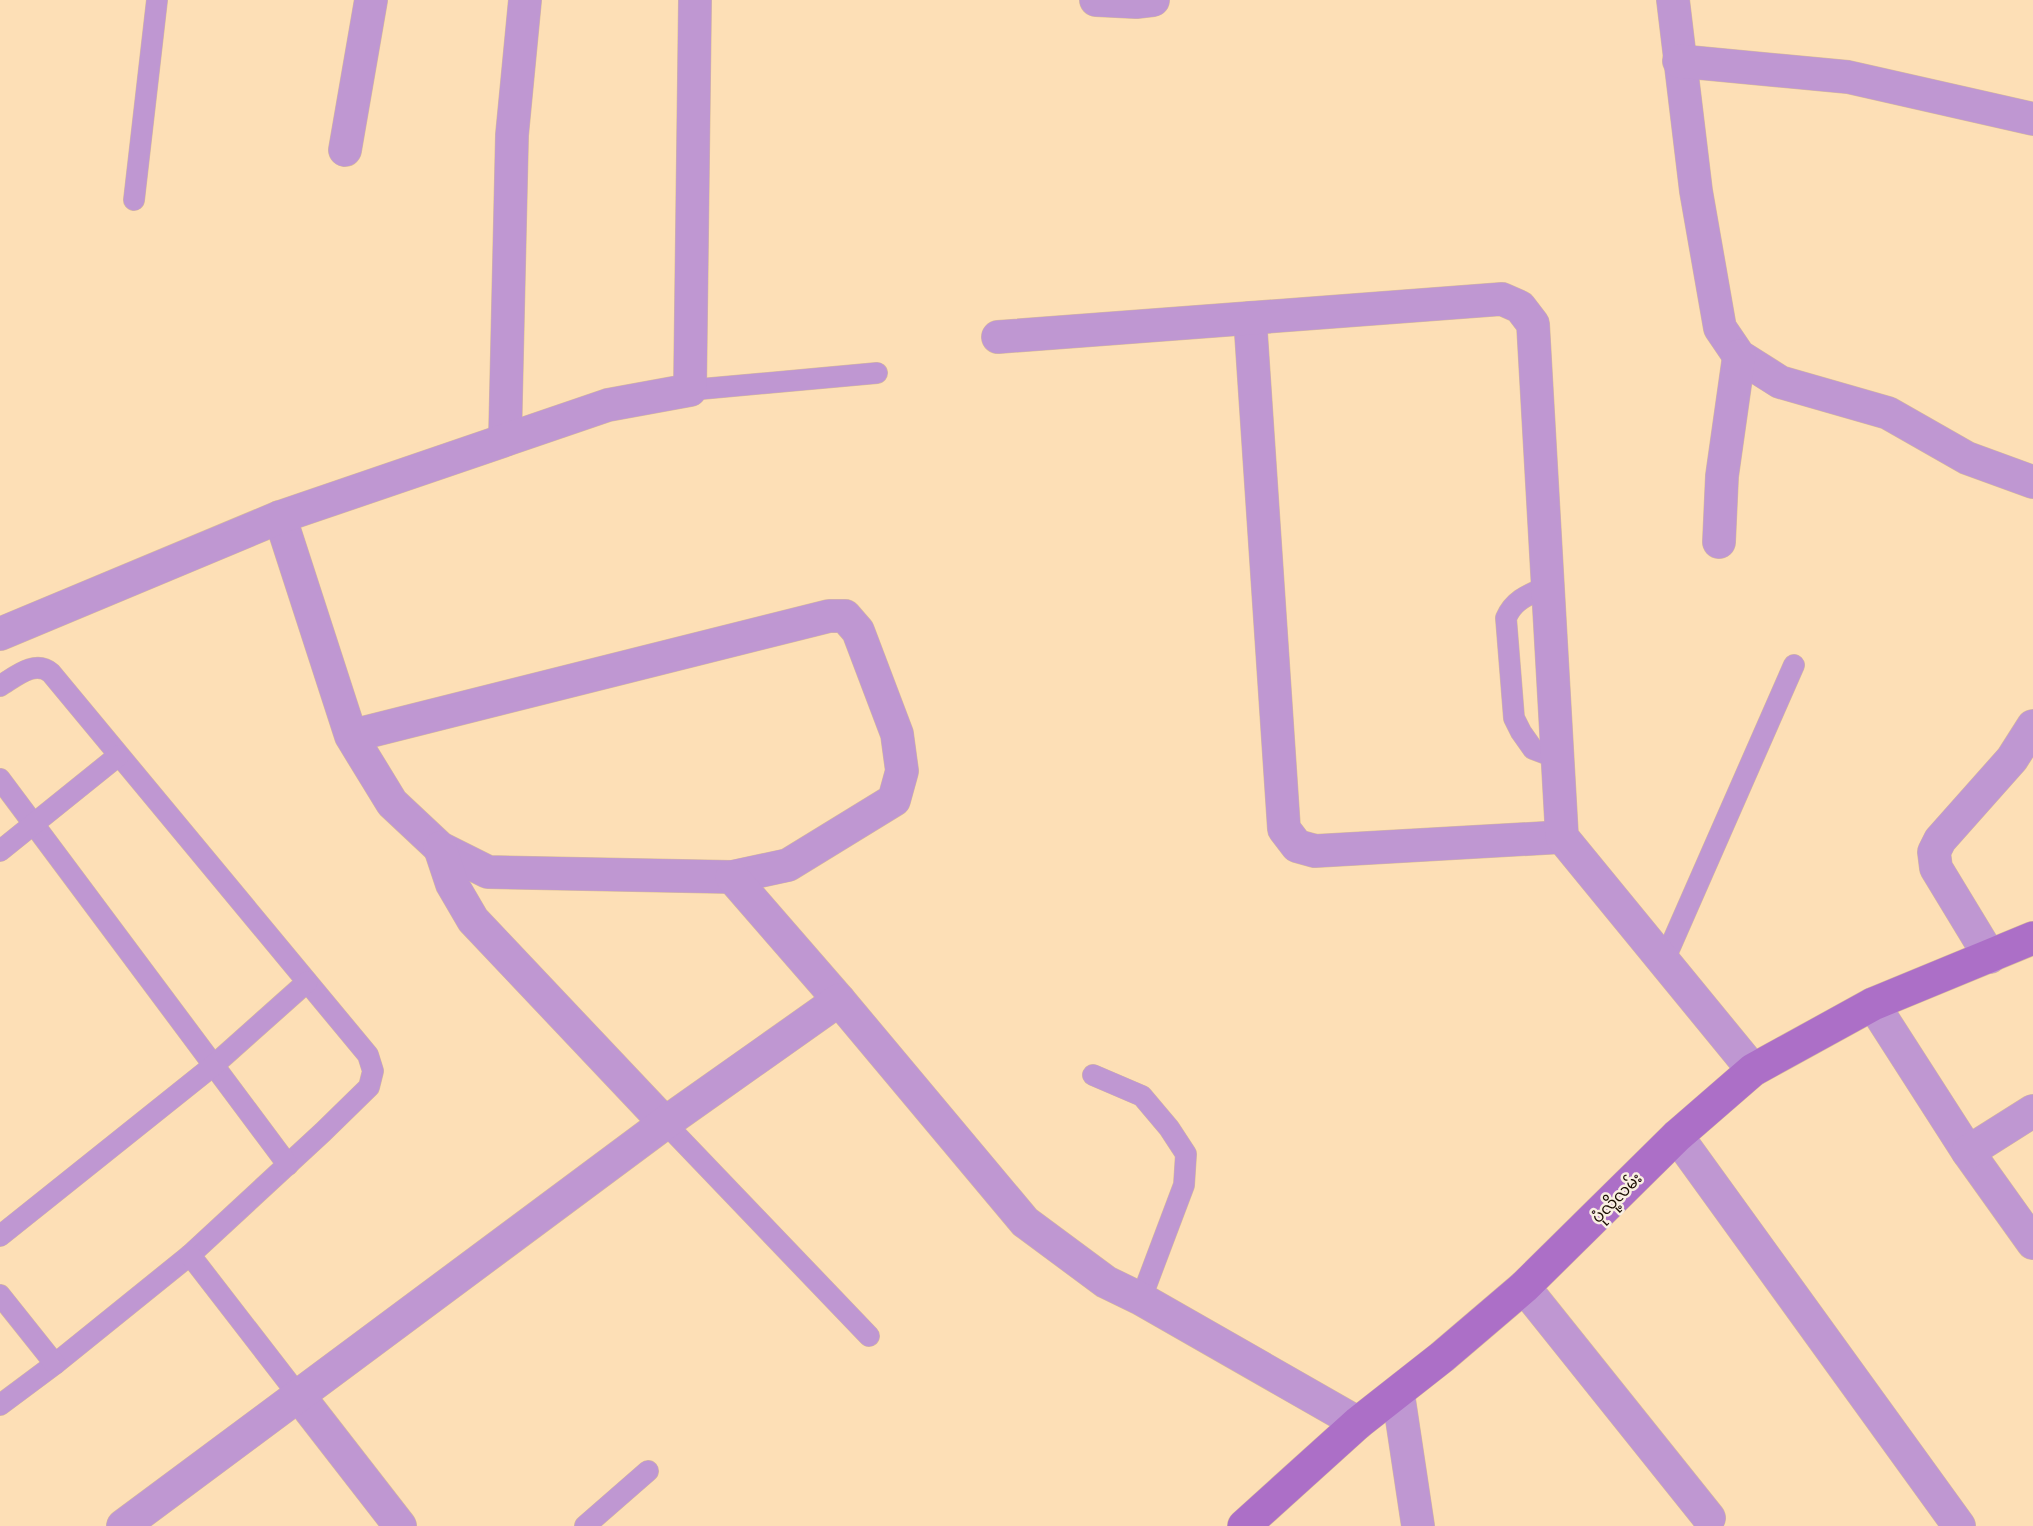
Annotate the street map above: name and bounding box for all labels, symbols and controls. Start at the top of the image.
street label: ပုံလို့လမ်း [1586,1167,1649,1230]

